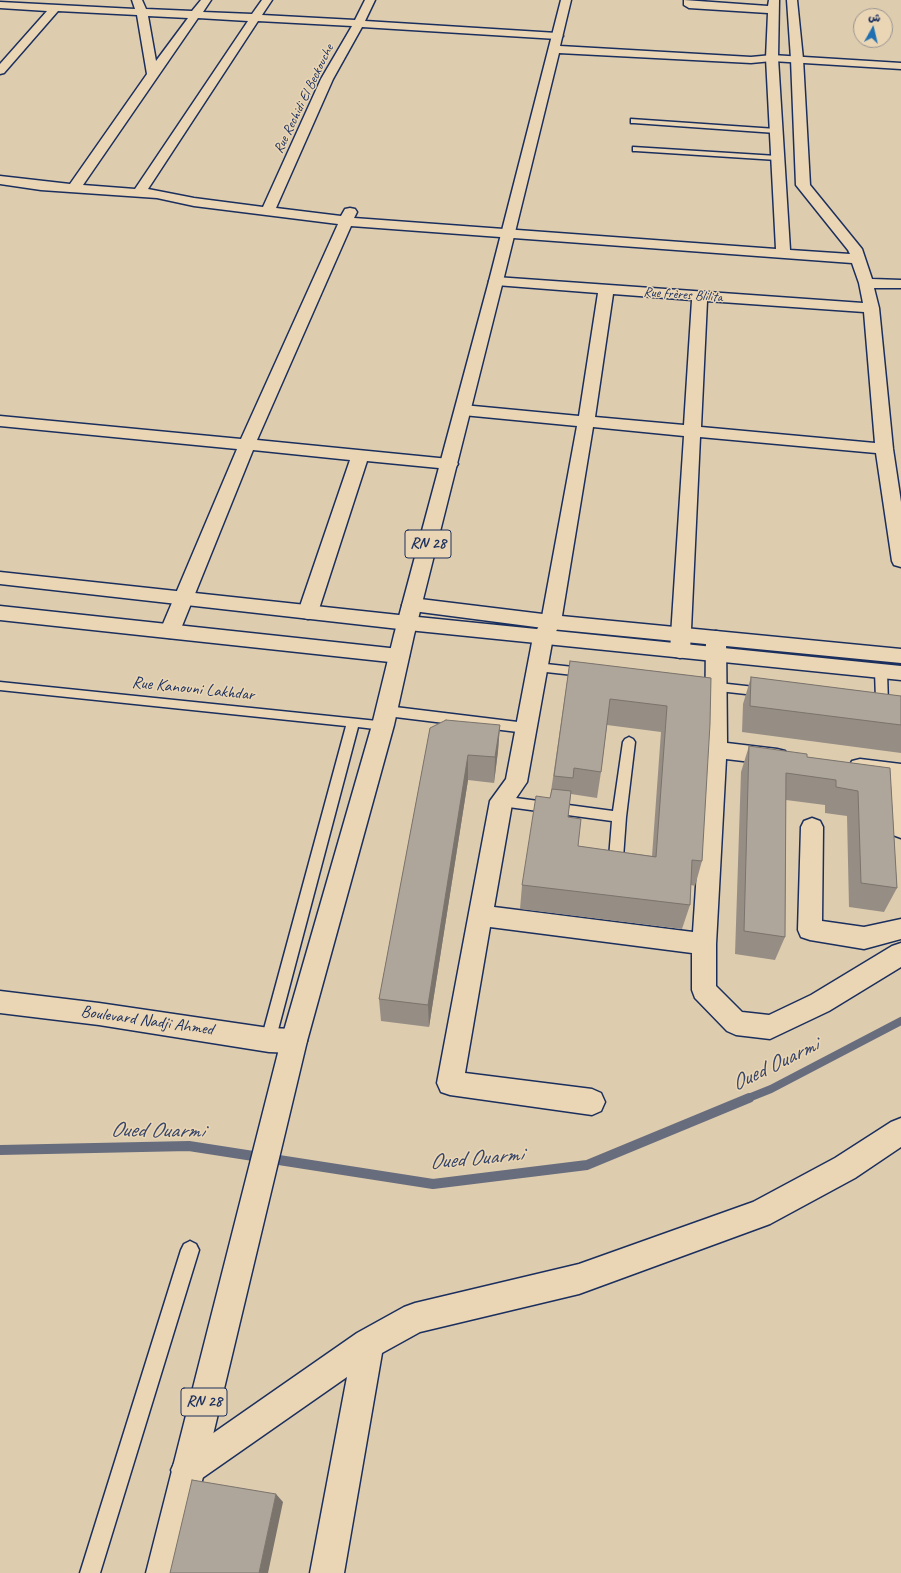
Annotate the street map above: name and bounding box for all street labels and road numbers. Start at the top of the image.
street label: Rue Rechidi El Beckouche [270,42,338,156]
street label: Rue frères Blilita [643,284,723,306]
road number: RN 28 [405,530,451,558]
street label: Rue Kanouni Lakhdar [131,672,255,706]
street label: Boulevard Nadji Ahmed [79,1002,215,1040]
road number: RN 28 [181,1388,227,1416]

